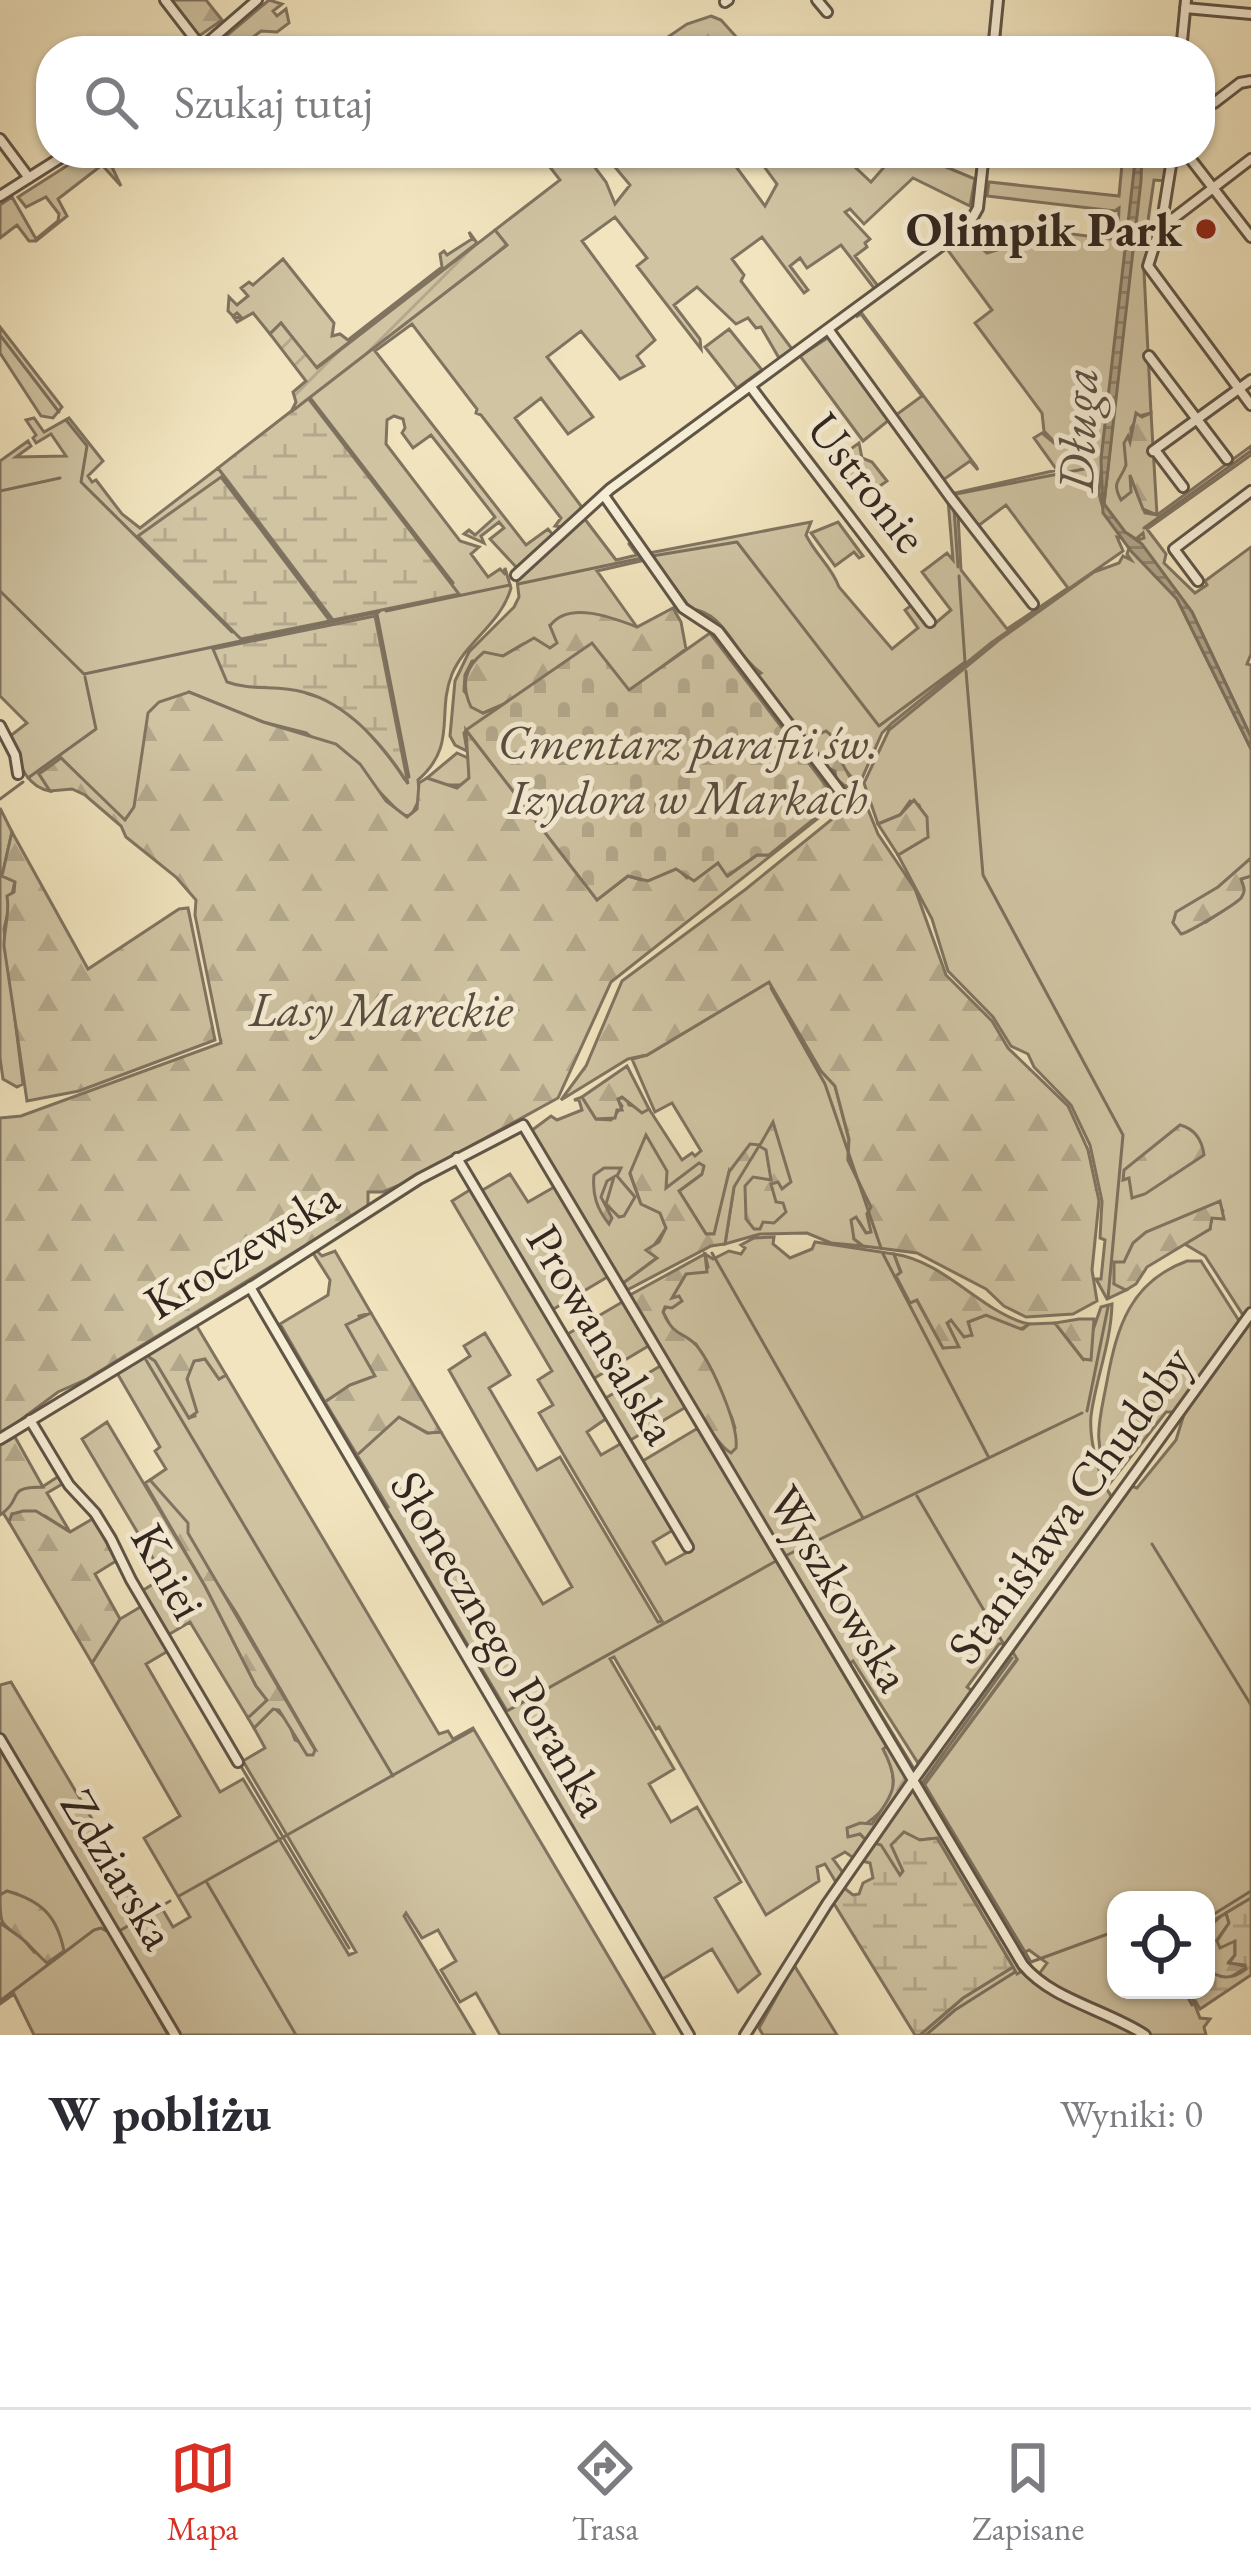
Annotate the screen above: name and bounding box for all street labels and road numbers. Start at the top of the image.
street label: Ustronie [794,399,942,565]
street label: Kroczewska [132,1165,350,1333]
street label: Prowansalska [513,1213,693,1456]
street label: Stanisława Chudoby [933,1332,1206,1675]
street label: Słonecznego Poranka [377,1460,625,1827]
street label: Wyszkowska [754,1474,926,1703]
street label: Kniei [118,1512,220,1630]
street label: Zdziarska [47,1778,191,1961]

